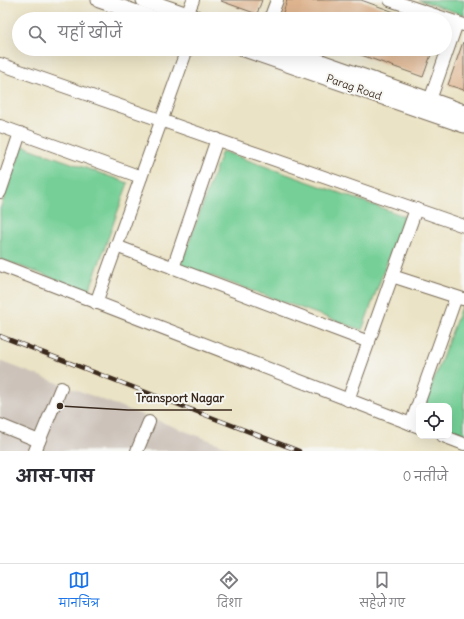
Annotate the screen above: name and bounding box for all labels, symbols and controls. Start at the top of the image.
search box [12,12,452,56]
icon: search [26,23,48,45]
text: यहाँ खोजें [58,23,122,42]
street label: Parag Road [324,71,384,103]
callout: Transport Nagar [128,386,232,410]
text: Transport Nagar [136,390,224,406]
map controls [416,403,452,439]
button: locate [416,403,452,439]
text: आस-पास [16,465,94,487]
text: 0 नतीजे [403,468,448,485]
tab: मानचित्र [59,569,99,615]
tab: दिशा [217,569,242,615]
tab: सहेजे गए [360,569,405,615]

